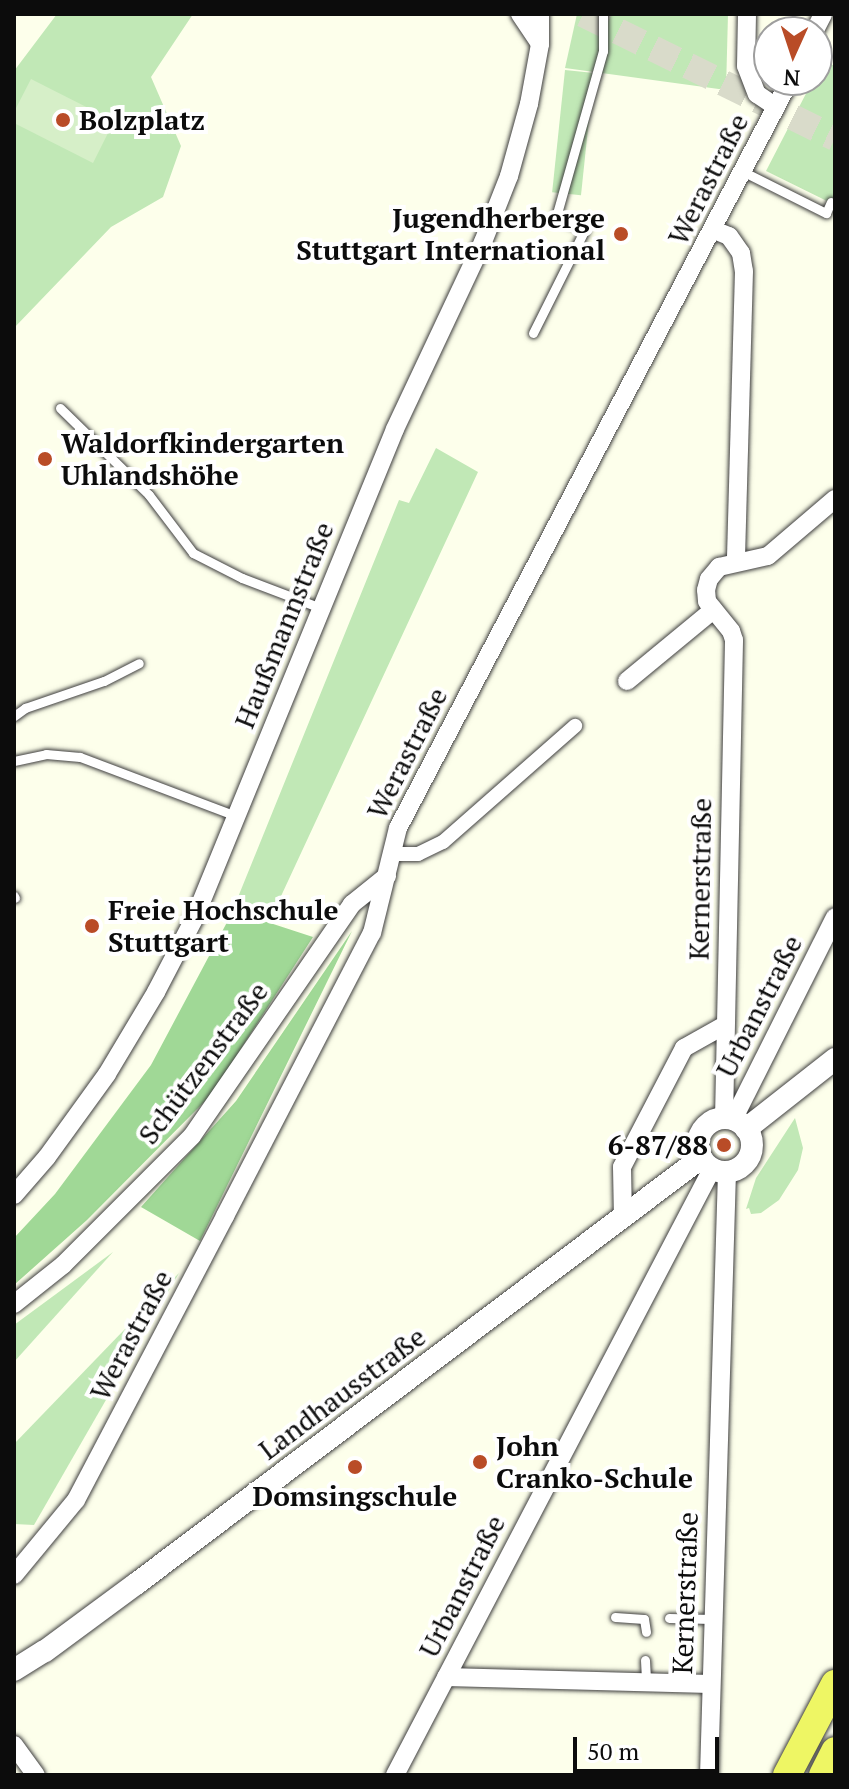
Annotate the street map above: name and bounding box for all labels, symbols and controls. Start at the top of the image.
north arrow [753,16,833,96]
text: N [783,64,801,93]
place label: Bolzplatz [79,103,205,137]
street label: Werastraße [661,108,755,250]
marker: Bolzplatz [54,111,72,129]
place label: Jugendherberge Stuttgart International [296,201,605,267]
marker: Jugendherberge Stuttgart International [612,225,630,243]
place label: Waldorfkindergarten Uhlandshöhe [61,426,344,492]
marker: Waldorfkindergarten Uhlandshöhe [36,450,54,468]
street label: Haußmannstraße [227,517,341,733]
street label: Werastraße [360,682,454,824]
street label: Kernerstraße [682,798,718,960]
place label: Freie Hochschule Stuttgart [108,893,339,959]
marker: Freie Hochschule Stuttgart [83,917,101,935]
street label: Urbanstraße [709,929,809,1083]
street label: Schützenstraße [131,975,275,1151]
place label: 6-87/88 [608,1128,708,1162]
marker: 6-87/88 [715,1136,733,1154]
street label: Werastraße [83,1264,179,1406]
street label: Landhausstraße [252,1319,432,1467]
place label: John Cranko-Schule [496,1429,693,1495]
marker: John Cranko-Schule [471,1453,489,1471]
marker: Domsingschule [346,1458,364,1476]
place label: Domsingschule [253,1479,457,1513]
street label: Urbanstraße [412,1509,512,1663]
street label: Kernerstraße [665,1511,705,1675]
scale bar [577,1721,723,1771]
text: 50 m [587,1735,639,1767]

